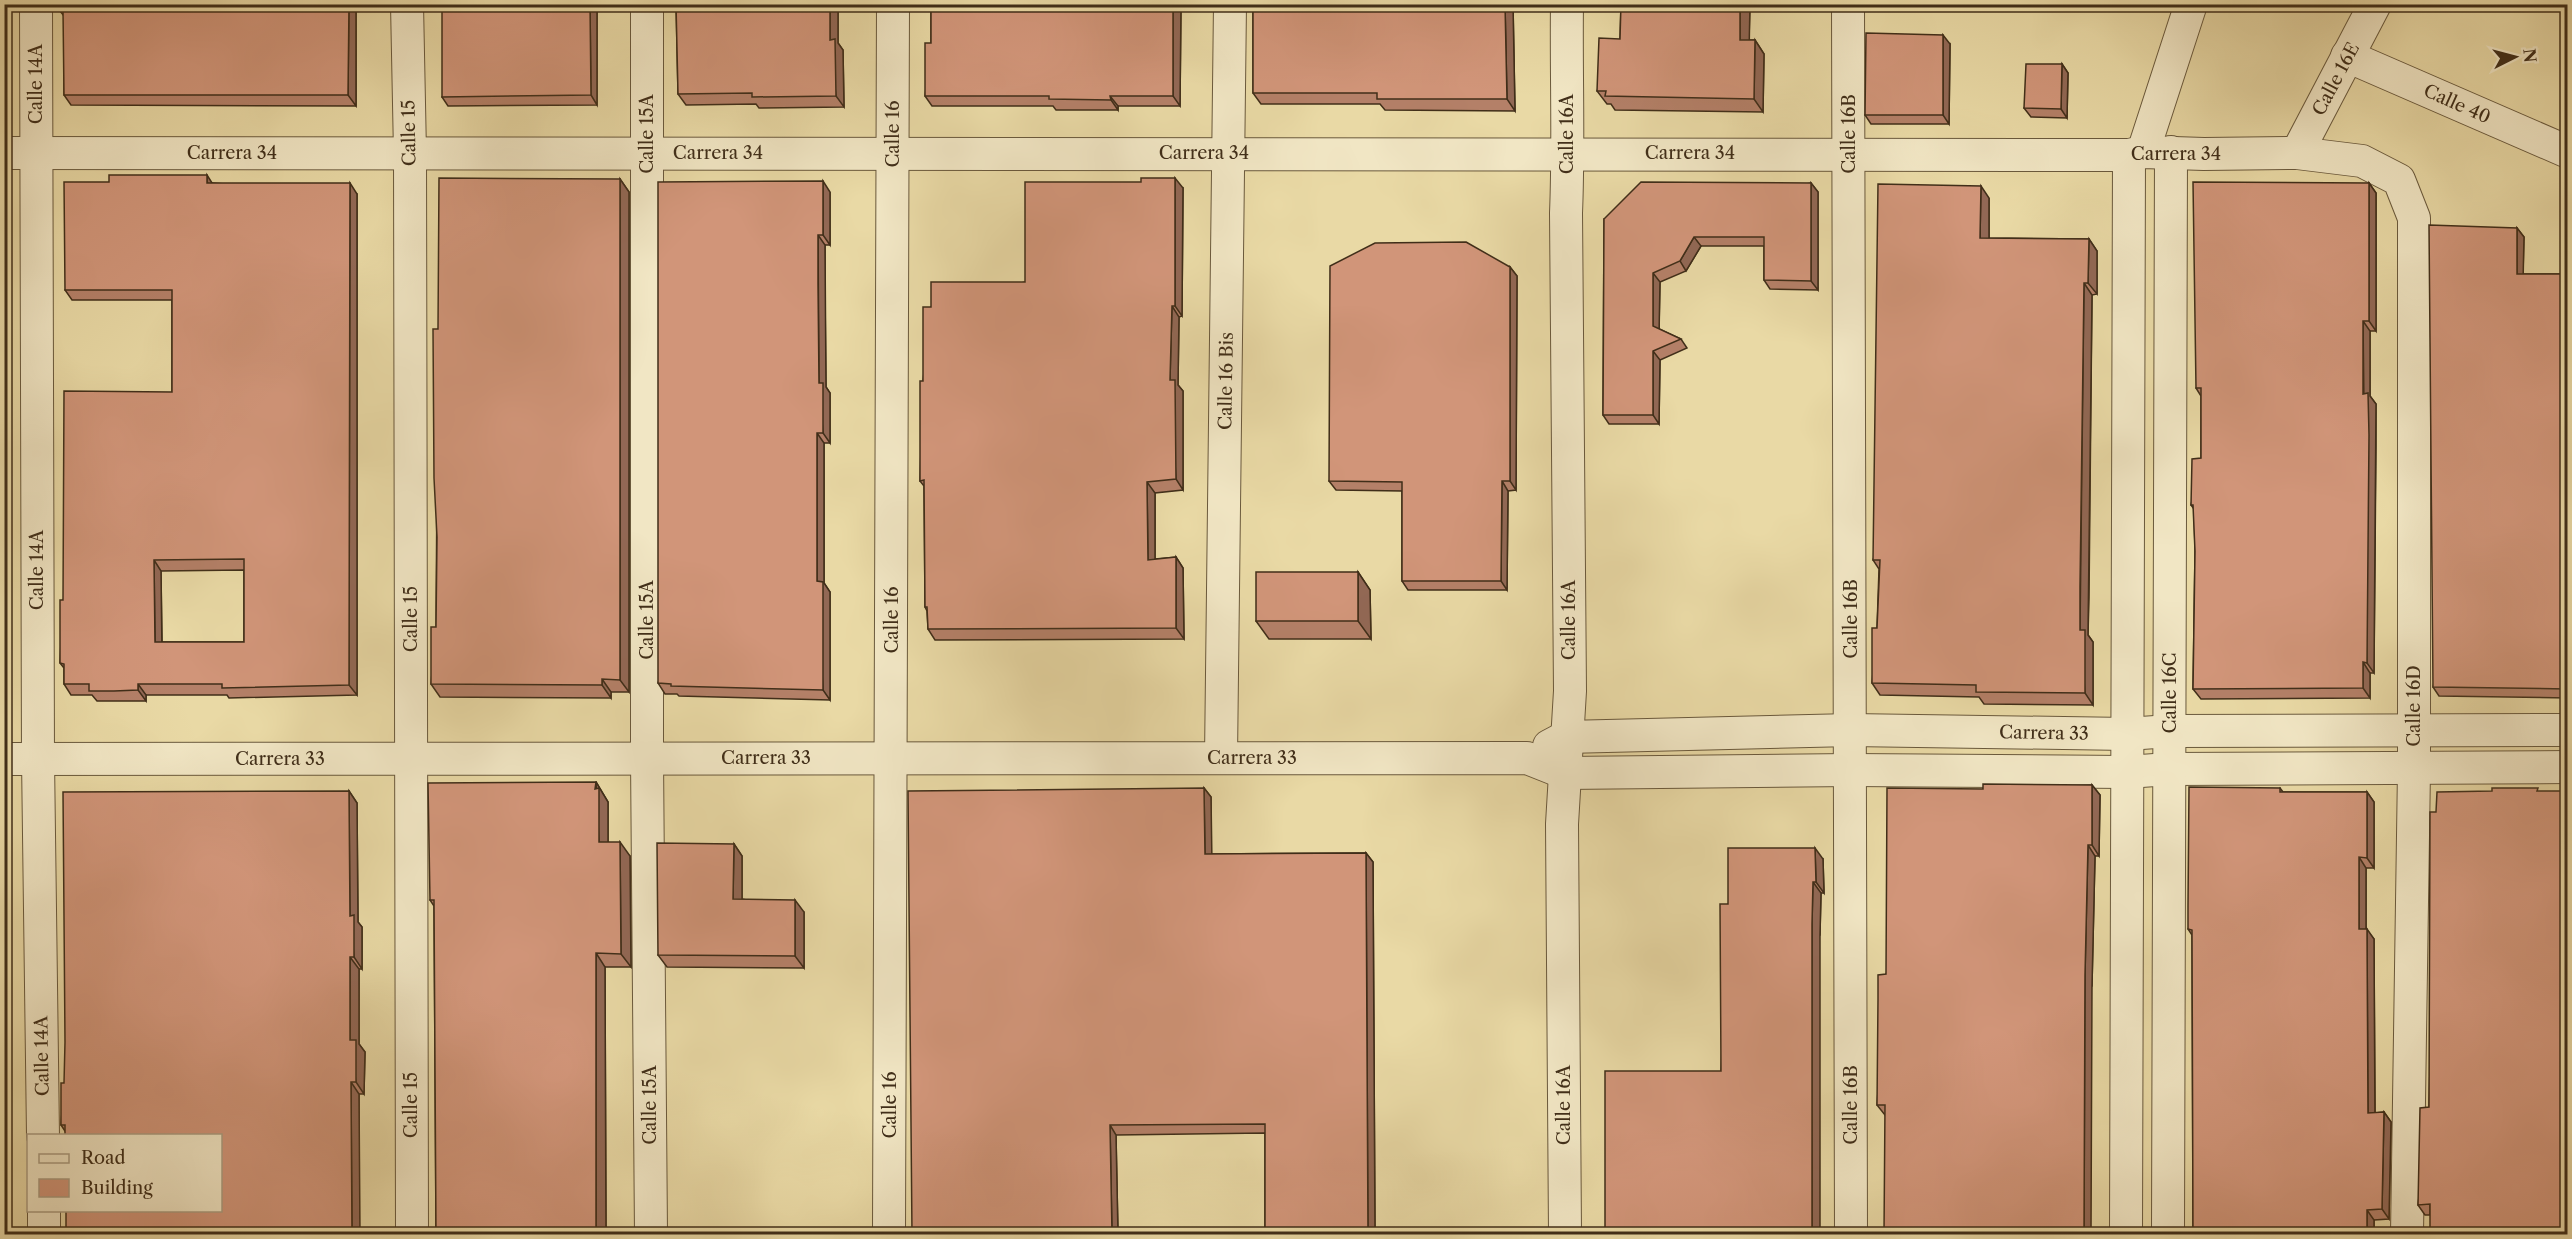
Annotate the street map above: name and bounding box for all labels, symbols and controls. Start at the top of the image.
north arrow [2485,27,2545,87]
street label: Calle 16E [2308,39,2364,119]
street label: Calle 14A [25,43,47,124]
text: N [2519,47,2541,63]
street label: Calle 40 [2420,80,2494,128]
street label: Calle 16A [1556,93,1578,174]
street label: Calle 15A [636,94,658,174]
street label: Calle 16B [1838,94,1860,174]
street label: Calle 15 [397,100,421,166]
street label: Calle 16 [882,100,904,168]
street label: Carrera 34 [187,142,277,164]
street label: Carrera 34 [673,142,763,164]
street label: Carrera 34 [1159,142,1249,164]
street label: Carrera 34 [1645,142,1735,164]
street label: Carrera 34 [2131,143,2221,165]
street label: Calle 16 Bis [1214,332,1238,430]
street label: Calle 14A [26,529,48,610]
street label: Calle 16A [1558,579,1580,660]
street label: Calle 16B [1840,579,1862,659]
street label: Calle 15A [636,580,658,660]
street label: Calle 15 [400,586,422,652]
street label: Calle 16 [881,586,903,654]
street label: Calle 16C [2159,653,2181,733]
street label: Calle 16D [2403,665,2425,747]
street label: Carrera 33 [1999,721,2089,745]
street label: Carrera 33 [721,747,811,769]
street label: Carrera 33 [1207,747,1297,769]
street label: Carrera 33 [235,748,325,770]
street label: Calle 14A [30,1015,54,1096]
street label: Calle 16A [1553,1064,1575,1145]
street label: Calle 15A [639,1065,661,1145]
street label: Calle 16B [1840,1065,1862,1145]
street label: Calle 16 [879,1071,901,1139]
street label: Calle 15 [400,1072,422,1138]
legend [27,1134,222,1212]
text: Road [81,1147,126,1169]
text: Building [81,1177,153,1199]

